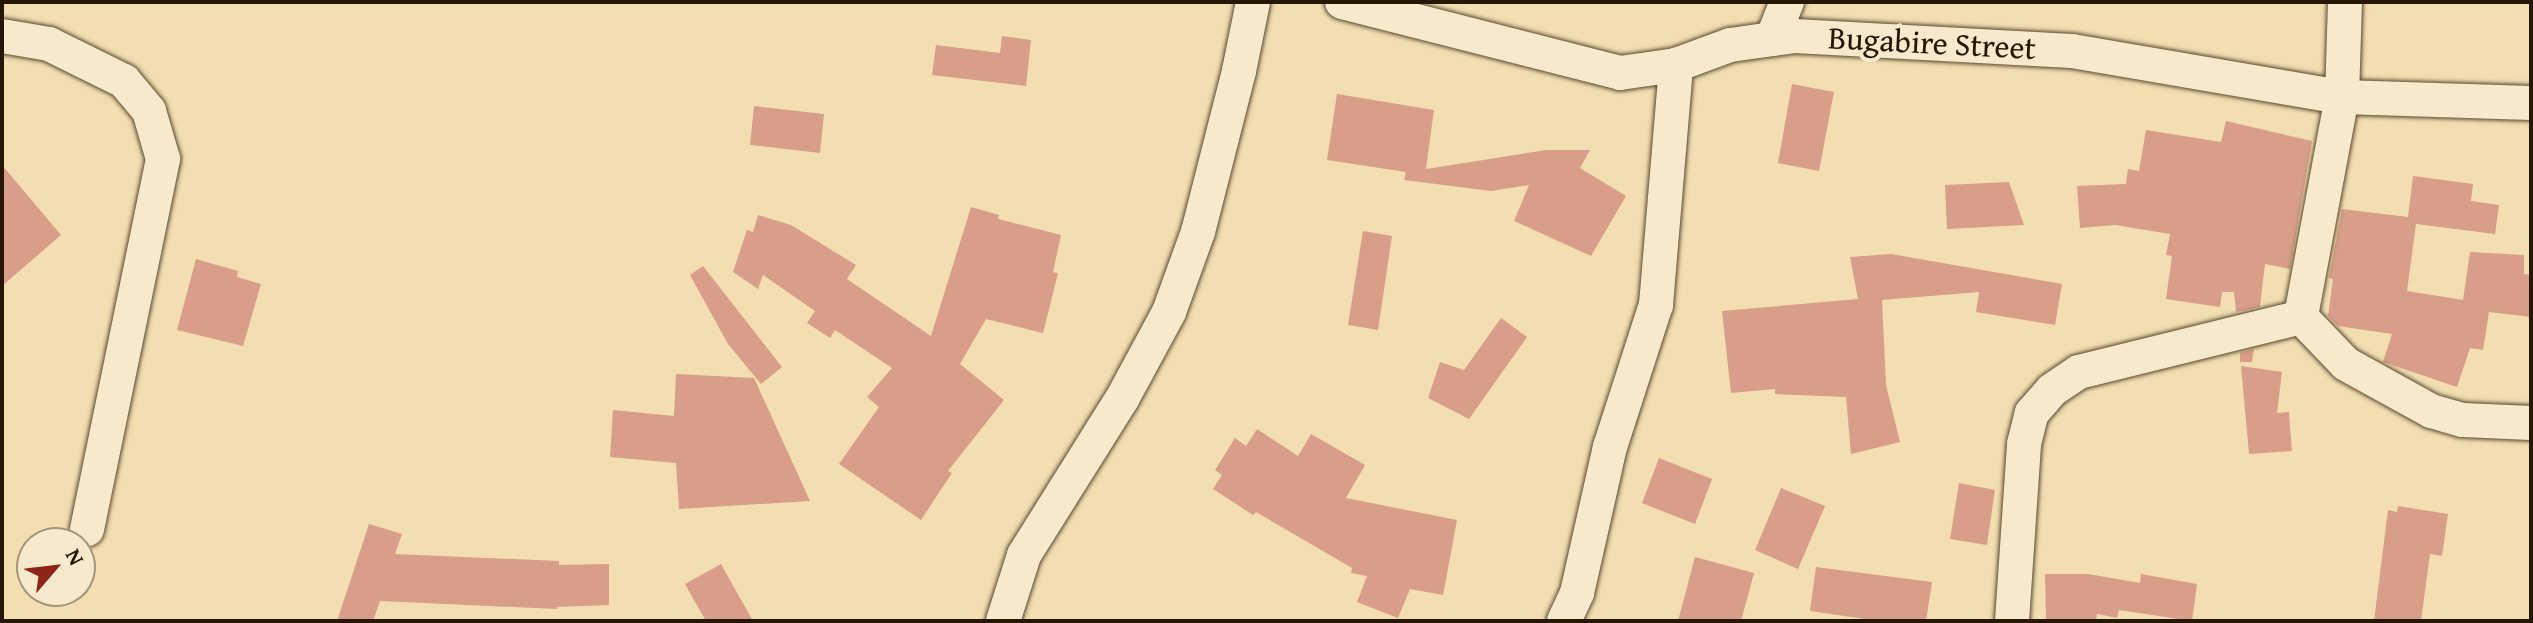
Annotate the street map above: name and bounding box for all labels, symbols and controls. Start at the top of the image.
street label: Bugabire Street [1827,18,2037,68]
north arrow [16,527,96,607]
text: N [58,543,93,571]

